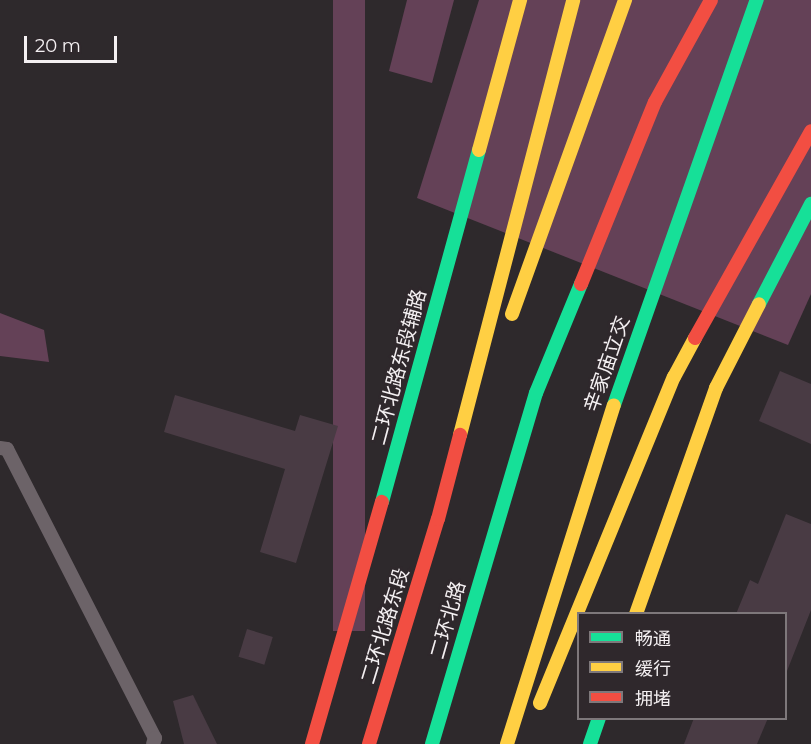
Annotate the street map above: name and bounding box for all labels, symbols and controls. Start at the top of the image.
scale bar [27,24,120,62]
text: 20 m [35,35,81,57]
street label: 二环北路东段辅路 [367,287,431,447]
street label: 辛家庙立交 [579,313,635,415]
street label: 二环北路东段 [356,565,414,687]
street label: 二环北路 [425,578,471,662]
legend [577,612,787,720]
text: 畅通 [635,628,671,650]
text: 缓行 [635,658,671,680]
text: 拥堵 [635,688,671,710]

